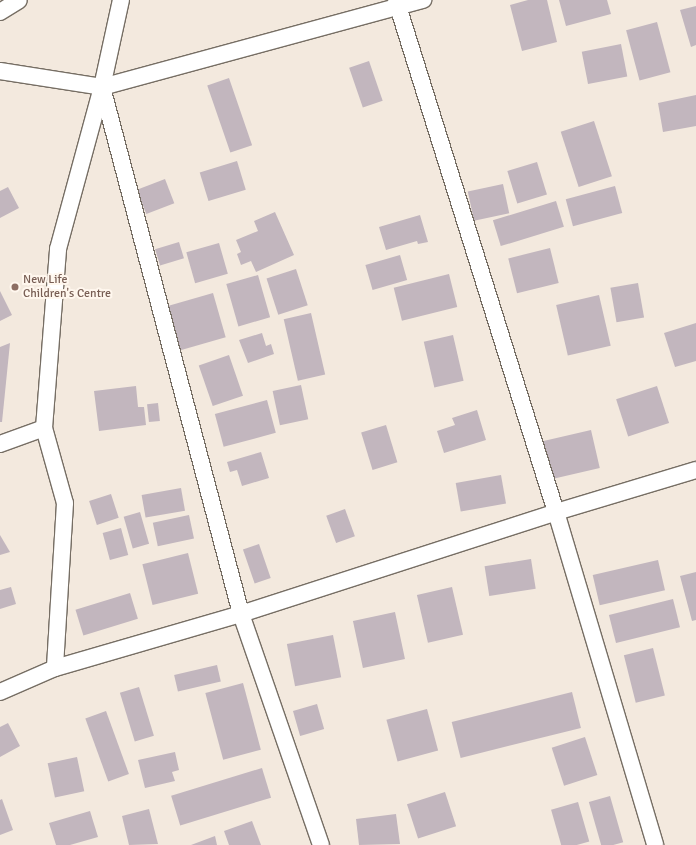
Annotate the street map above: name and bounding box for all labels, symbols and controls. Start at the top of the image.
place label: New Life Children's Centre [23,273,111,301]
marker: New Life Children's Centre [10,282,20,292]

